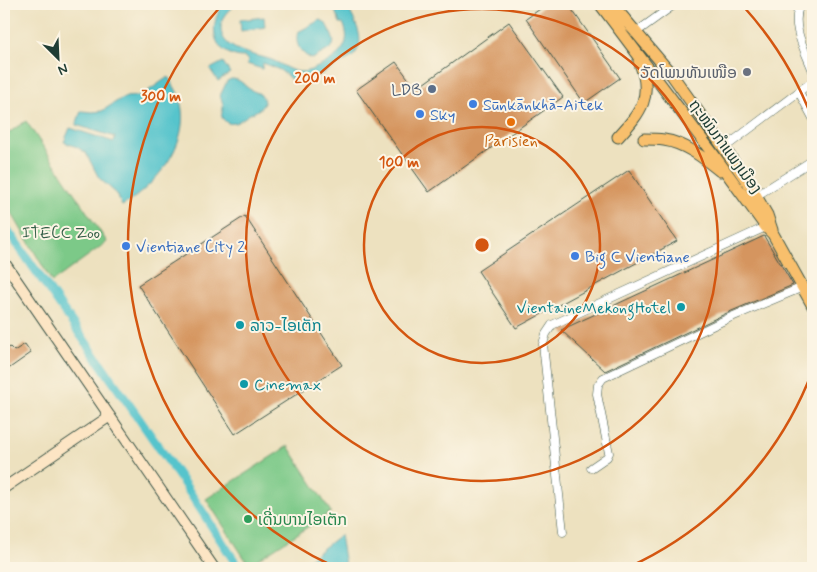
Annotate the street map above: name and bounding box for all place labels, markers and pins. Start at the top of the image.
place label: ວັດໂພນທັນເໜືອ [640,63,737,84]
marker: ວັດໂພນທັນເໜືອ [741,66,753,78]
place label: LDB [391,80,422,101]
marker: LDB [426,83,438,95]
place label: Sūnkānkhā-Aitek [483,95,603,116]
marker: Sūnkānkhā-Aitek [467,98,479,110]
place label: Sky [430,105,455,126]
marker: Sky [414,108,426,120]
marker: Parisien [505,116,517,128]
place label: Parisien [484,131,538,152]
centre of rings [473,236,491,254]
place label: Vientiane City 2 [136,237,245,258]
marker: Vientiane City 2 [120,240,132,252]
place label: Big C Vientiane [585,247,690,269]
marker: Big C Vientiane [569,250,581,262]
place label: VientaineMekongHotel [516,298,671,320]
marker: VientaineMekongHotel [675,301,687,313]
place label: ລາວ-ໄອເຕັກ [250,316,322,337]
marker: ລາວ-ໄອເຕັກ [234,319,246,331]
place label: Cinemax [254,375,321,396]
marker: Cinemax [238,378,250,390]
place label: ເດີ່ນບານໄອເຕັກ [258,507,347,531]
marker: ເດີ່ນບານໄອເຕັກ [242,513,254,525]

